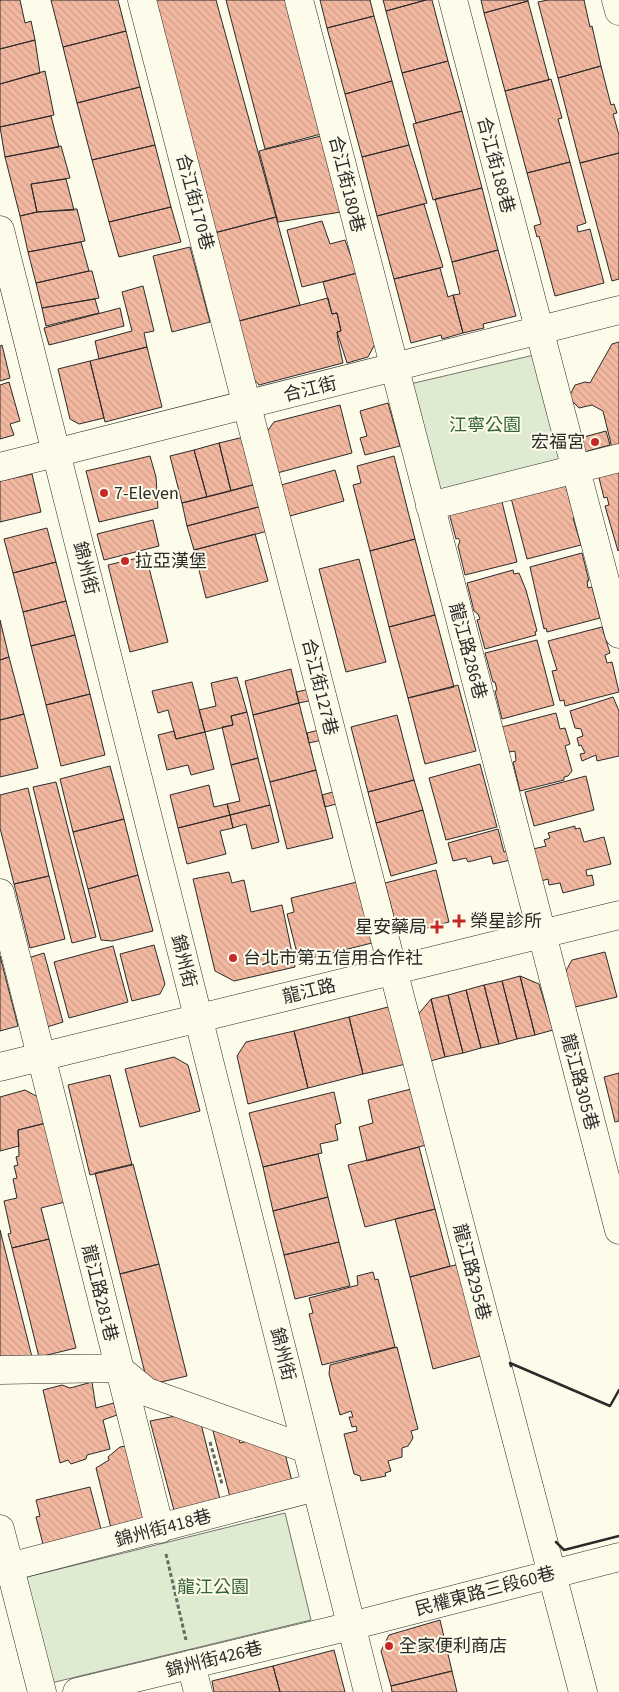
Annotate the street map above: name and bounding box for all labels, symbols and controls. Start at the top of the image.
street label: 合江街188巷 [471,114,520,216]
street label: 合江街180巷 [322,133,371,235]
street label: 合江街170巷 [170,151,219,253]
street label: 合江街 [281,371,339,408]
park label: 江寧公園 [449,413,521,438]
place label: 宏福宮 [531,430,585,455]
marker: 宏福宮 [589,436,601,448]
place label: 7-Eleven [114,481,179,506]
marker: 7-Eleven [98,487,110,499]
street label: 錦州街 [67,539,104,597]
place label: 拉亞漢堡 [135,549,207,574]
marker: 拉亞漢堡 [119,555,131,567]
street label: 龍江路286巷 [443,600,492,702]
street label: 合江街127巷 [295,636,344,738]
place label: 榮星診所 [470,909,542,934]
marker: 榮星診所 [452,914,466,928]
place label: 星安藥局 [355,915,427,940]
marker: 星安藥局 [431,921,443,933]
street label: 錦州街 [165,932,202,990]
place label: 台北市第五信用合作社 [243,946,423,971]
marker: 台北市第五信用合作社 [227,952,239,964]
street label: 龍江路 [280,973,338,1010]
street label: 龍江路305巷 [555,1031,604,1133]
street label: 龍江路295巷 [447,1221,496,1323]
street label: 龍江路281巷 [75,1242,124,1344]
street label: 錦州街 [264,1325,301,1383]
street label: 錦州街418巷 [112,1504,214,1553]
street label: 民權東路三段60巷 [412,1561,558,1622]
park label: 龍江公園 [177,1575,249,1600]
place label: 全家便利商店 [399,1634,507,1659]
street label: 錦州街426巷 [163,1635,265,1684]
marker: 全家便利商店 [383,1640,395,1652]

